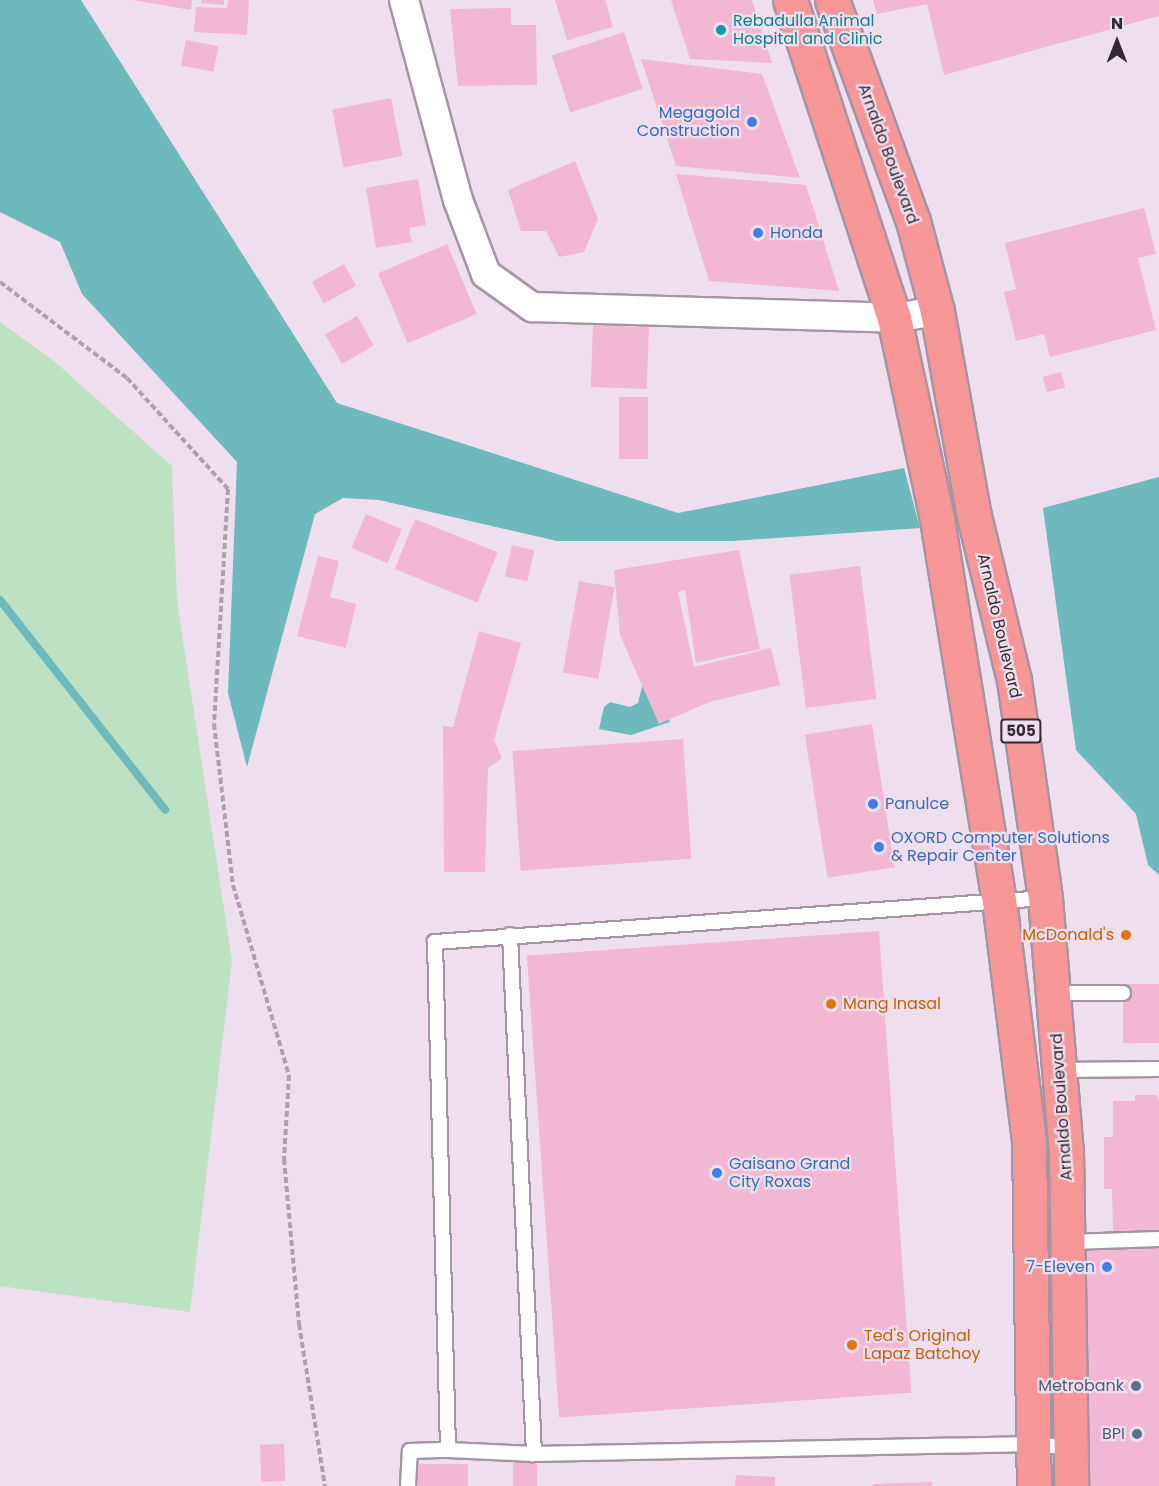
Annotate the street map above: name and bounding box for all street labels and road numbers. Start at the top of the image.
street label: Arnaldo Boulevard [854,81,922,227]
street label: Arnaldo Boulevard [973,552,1025,700]
road number: 505 [1000,719,1042,743]
street label: Arnaldo Boulevard [1047,1033,1077,1181]

